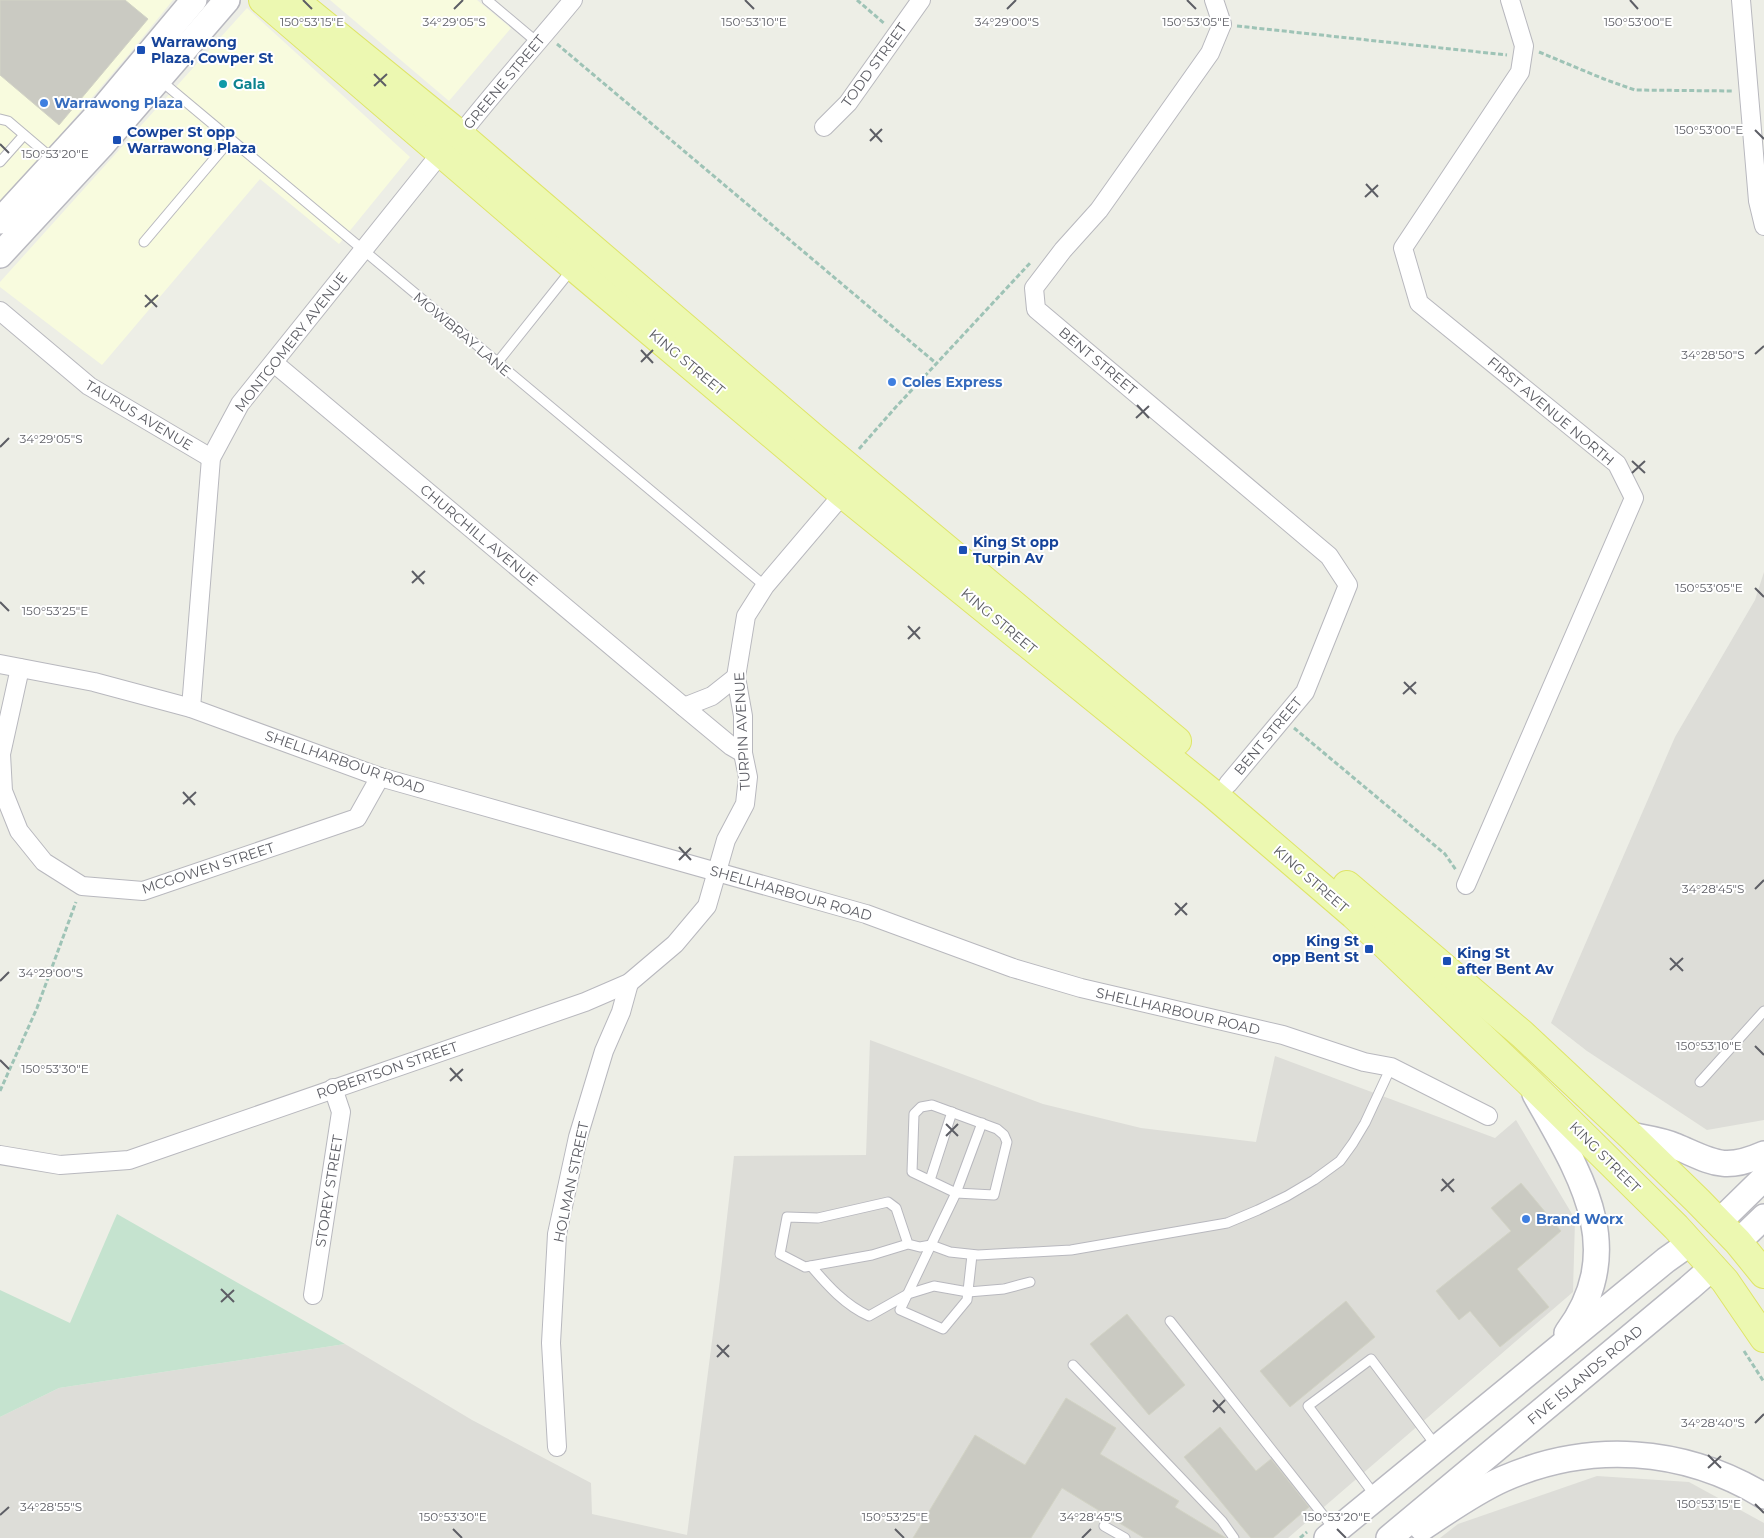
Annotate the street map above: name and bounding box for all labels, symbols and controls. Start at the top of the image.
text: 150°53'15"E [280,14,344,29]
text: 34°29'05"S [422,14,486,29]
text: 150°53'10"E [721,14,787,29]
text: 34°29'00"S [975,14,1039,29]
text: 150°53'05"E [1162,14,1230,29]
text: 150°53'00"E [1604,14,1672,29]
street label: TODD STREET [837,19,911,111]
street label: GREENE STREET [459,31,549,133]
place label: Warrawong Plaza, Cowper St [151,33,273,67]
marker: Warrawong Plaza, Cowper St [135,44,147,56]
place label: Gala [233,75,265,93]
marker: Gala [217,78,229,90]
place label: Warrawong Plaza [54,94,183,112]
marker: Warrawong Plaza [38,97,50,109]
text: 150°53'00"E [1675,122,1743,137]
place label: Cowper St opp Warrawong Plaza [127,123,256,157]
marker: Cowper St opp Warrawong Plaza [111,134,123,146]
text: 150°53'20"E [21,146,89,161]
street label: MONTGOMERY AVENUE [231,268,351,416]
street label: MOWBRAY LANE [410,288,514,380]
street label: BENT STREET [1055,323,1141,399]
street label: KING STREET [645,325,729,399]
text: 34°28'50"S [1681,347,1745,362]
street label: FIRST AVENUE NORTH [1484,353,1618,469]
place label: Coles Express [902,373,1003,391]
street label: TAURUS AVENUE [82,376,196,454]
marker: Coles Express [886,376,898,388]
text: 34°29'05"S [19,431,83,446]
street label: CHURCHILL AVENUE [416,480,542,590]
place label: King St opp Turpin Av [973,533,1059,567]
marker: King St opp Turpin Av [957,544,969,556]
text: 150°53'05"E [1675,580,1743,595]
street label: KING STREET [957,584,1041,658]
text: 150°53'25"E [22,603,88,618]
street label: TURPIN AVENUE [730,671,754,791]
street label: BENT STREET [1230,693,1306,779]
street label: SHELLHARBOUR ROAD [263,726,427,798]
street label: MCGOWEN STREET [139,838,277,898]
street label: KING STREET [1270,842,1352,916]
street label: SHELLHARBOUR ROAD [708,861,874,925]
text: 34°28'45"S [1682,881,1744,896]
place label: King St opp Bent St [1272,932,1359,966]
marker: King St opp Bent St [1363,943,1375,955]
place label: King St after Bent Av [1457,944,1554,978]
marker: King St after Bent Av [1441,955,1453,967]
text: 34°29'00"S [19,965,83,980]
street label: SHELLHARBOUR ROAD [1094,983,1262,1039]
street label: ROBERTSON STREET [314,1037,460,1103]
text: 150°53'10"E [1676,1038,1742,1053]
text: 150°53'30"E [21,1061,89,1076]
street label: KING STREET [1566,1118,1644,1196]
street label: HOLMAN STREET [549,1120,593,1244]
street label: STOREY STREET [311,1134,347,1248]
place label: Brand Worx [1536,1210,1624,1228]
marker: Brand Worx [1520,1213,1532,1225]
street label: FIVE ISLANDS ROAD [1524,1321,1646,1429]
text: 34°28'40"S [1681,1415,1745,1430]
text: 150°53'15"E [1677,1496,1741,1511]
text: 34°28'55"S [20,1499,82,1514]
text: 150°53'30"E [419,1509,487,1524]
text: 150°53'25"E [862,1509,928,1524]
text: 34°28'45"S [1060,1509,1122,1524]
text: 150°53'20"E [1303,1509,1371,1524]

